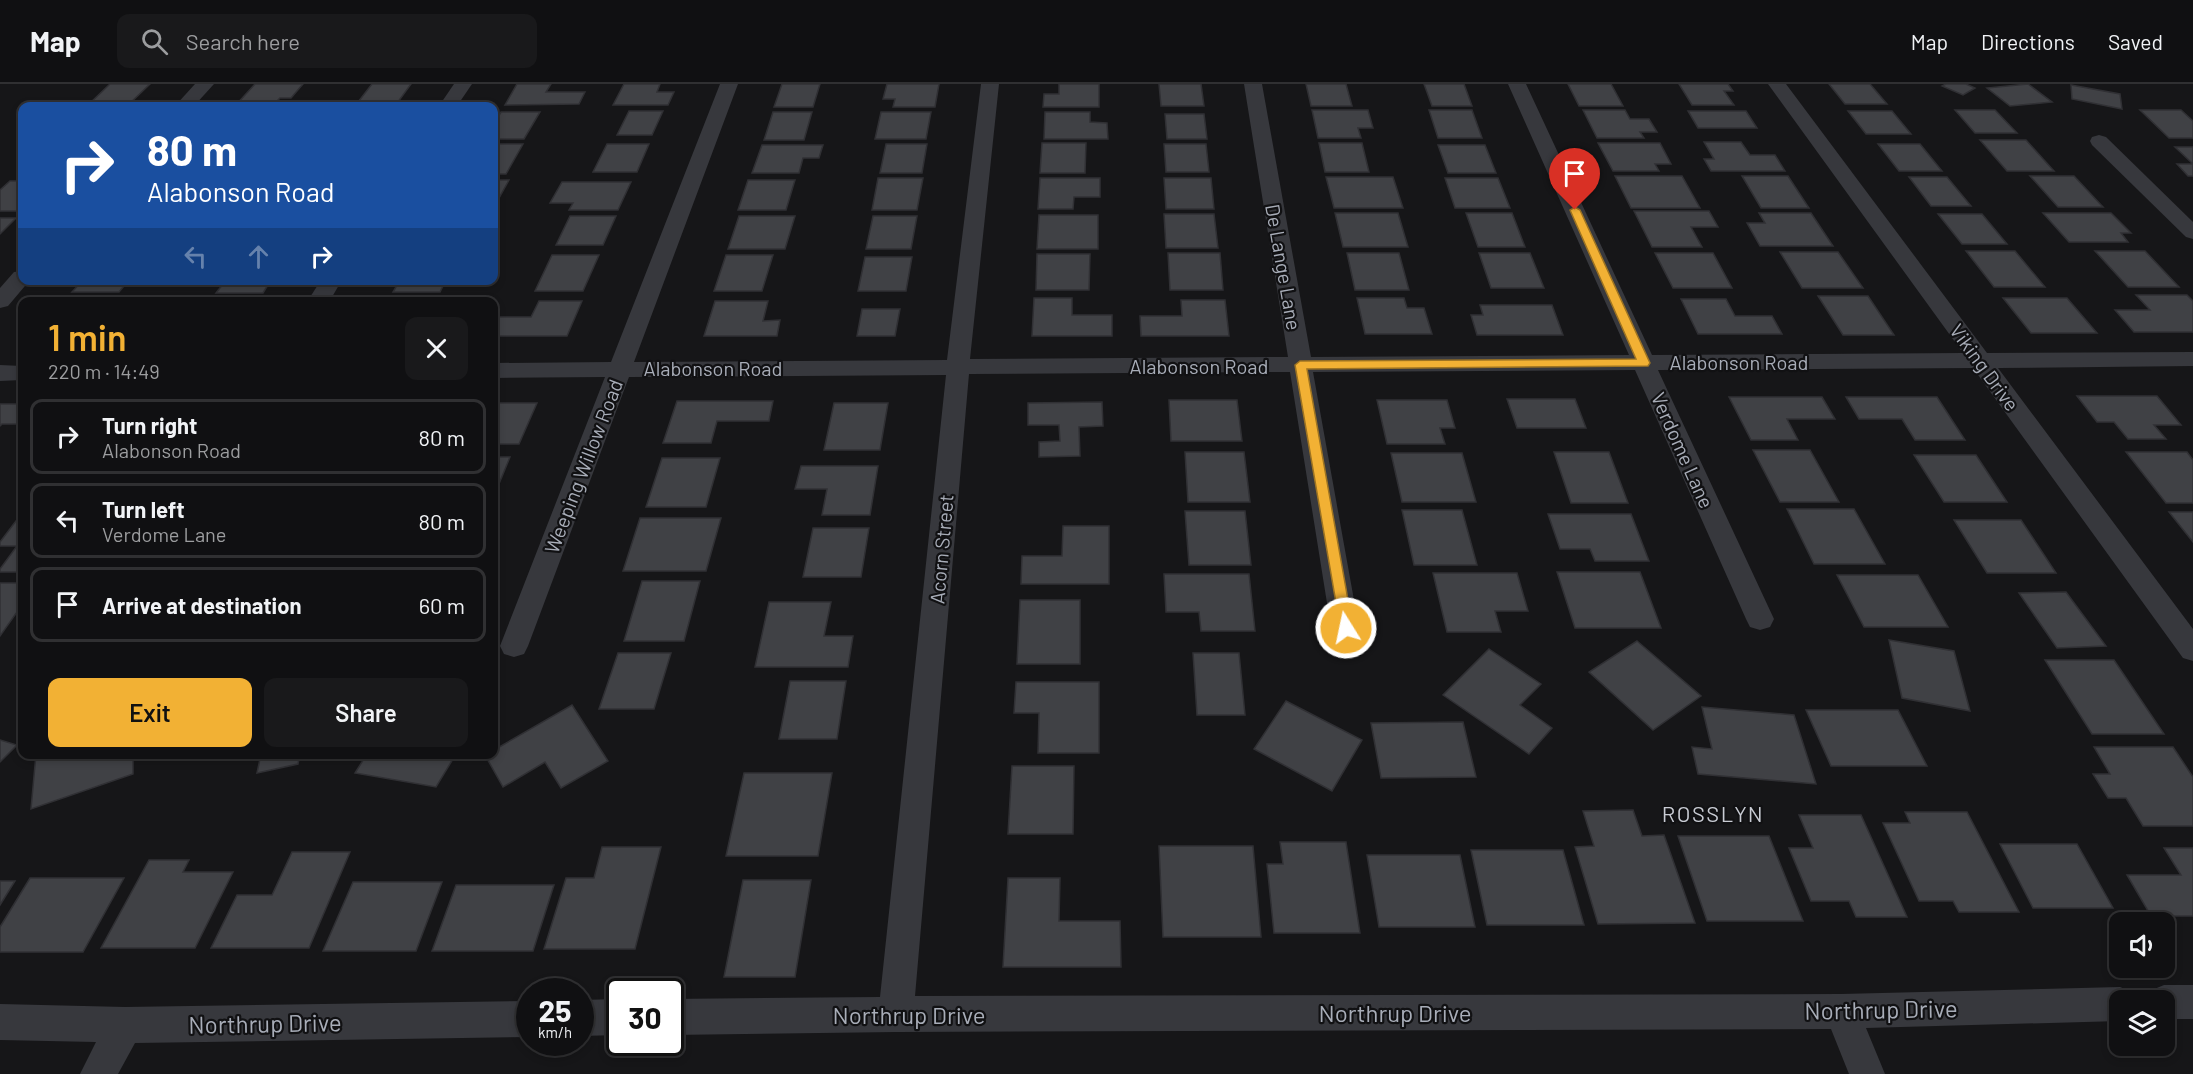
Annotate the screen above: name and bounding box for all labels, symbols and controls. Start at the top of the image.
search box [117,14,537,68]
text: Map [30,24,81,58]
icon: search [138,25,171,58]
text: Search here [186,28,300,54]
text: Map [1911,29,1948,54]
text: Directions [1981,29,2075,54]
text: Saved [2108,29,2163,54]
text: 80 m [147,124,237,174]
icon: right [48,126,126,204]
pin [1549,148,1600,210]
icon: arrive [1558,157,1591,190]
text: Alabonson Road [147,175,335,207]
street label: De Lange Lane [1261,202,1307,332]
icon: left [179,240,212,273]
icon: ahead [242,240,275,273]
icon: right [305,240,338,273]
text: 1 min [48,315,127,358]
button: close [405,317,468,380]
street label: Viking Drive [1945,319,2025,415]
street label: Alabonson Road [1670,350,1808,374]
street label: Alabonson Road [1130,354,1268,378]
street label: Alabonson Road [644,356,782,380]
text: 220 m · 14:49 [48,359,160,383]
street label: Weeping Willow Road [539,376,627,556]
street label: Verdome Lane [1647,388,1719,512]
text: Turn right [102,412,197,438]
icon: right [51,420,84,453]
text: 80 m [419,424,465,450]
text: Alabonson Road [102,438,241,462]
street label: Acorn Street [924,493,958,605]
text: Turn left [102,496,185,522]
icon: left [51,504,84,537]
text: 80 m [419,508,465,534]
text: Verdome Lane [102,522,226,546]
icon: arrive [51,588,84,621]
text: Arrive at destination [102,592,301,618]
text: 60 m [419,592,465,618]
position arrow [1314,596,1378,660]
button: Exit [48,678,252,747]
button: Share [264,678,468,747]
district label: ROSSLYN [1662,800,1764,826]
map controls [2109,912,2175,1056]
button: sound [2109,912,2175,978]
speed limit sign: 30 [606,978,684,1056]
button: layers [2109,990,2175,1056]
text: 25 [539,992,571,1028]
street label: Northrup Drive [1804,993,1958,1025]
street label: Northrup Drive [1318,998,1472,1027]
street label: Northrup Drive [832,1000,986,1029]
street label: Northrup Drive [188,1007,342,1039]
text: km/h [538,1023,572,1041]

